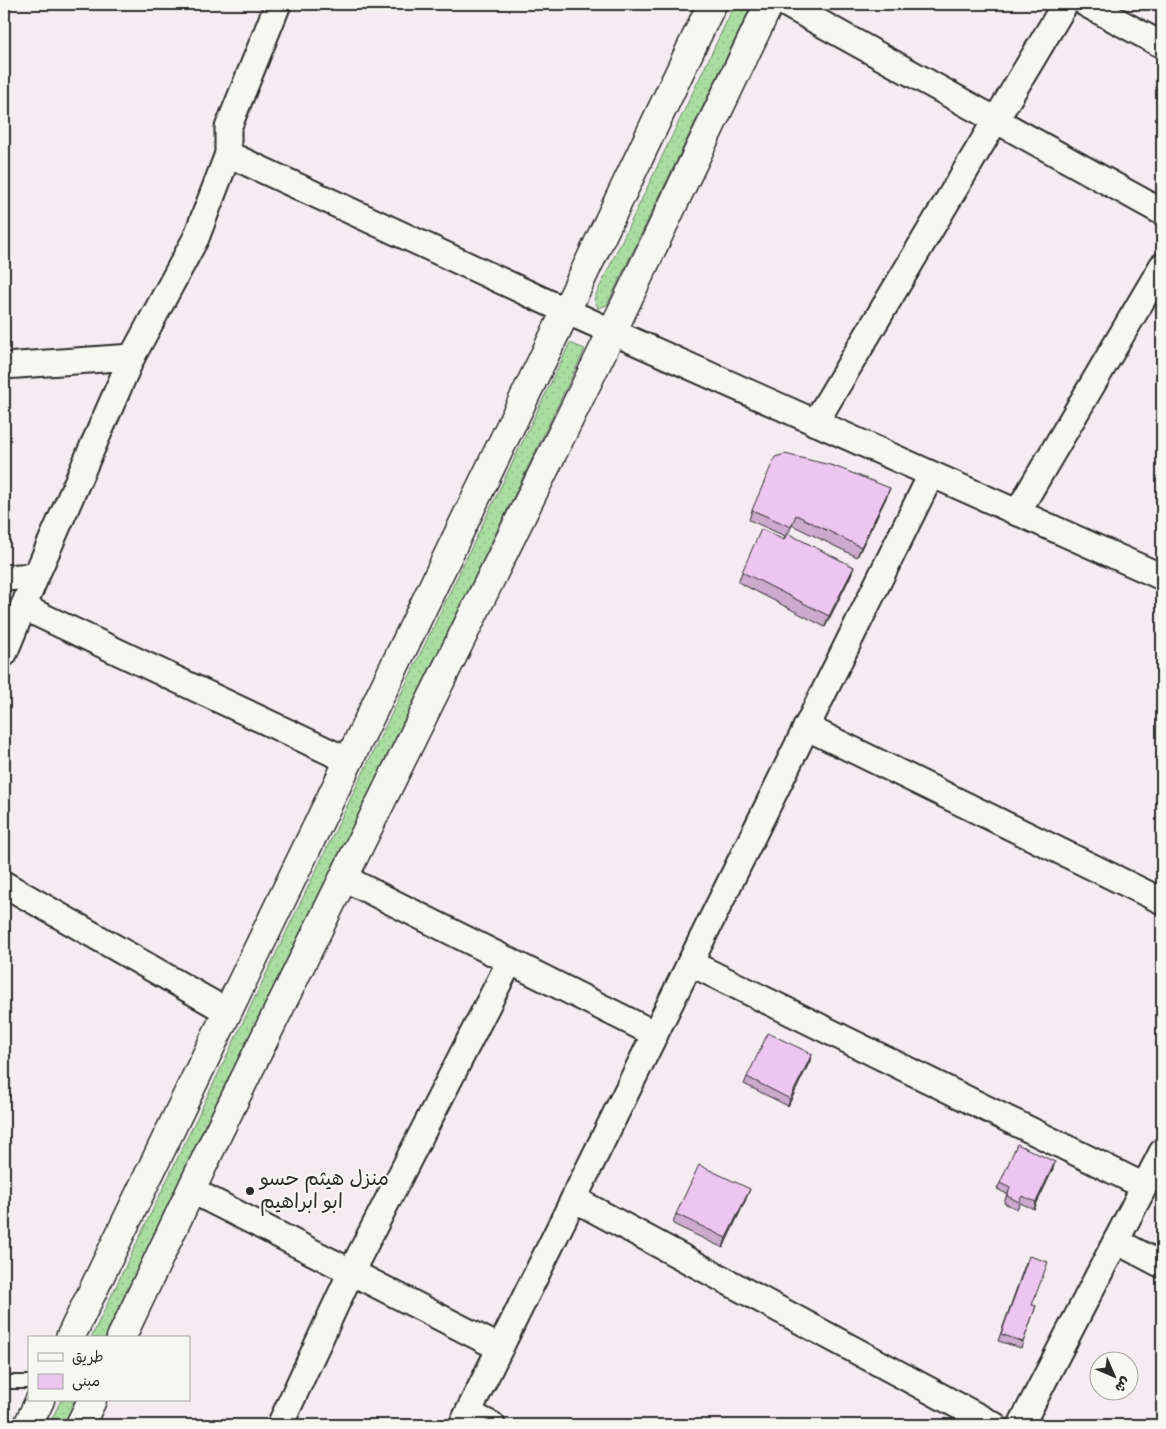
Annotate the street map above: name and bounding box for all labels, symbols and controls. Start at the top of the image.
place label: منزل هيثم حسو ابو ابراهيم [258,1166,389,1218]
marker: منزل هيثم حسو ابو ابراهيم [244,1185,256,1197]
legend [28,1336,190,1402]
text: طريق [72,1347,104,1369]
north arrow [1088,1352,1138,1402]
text: مبنى [72,1371,100,1393]
text: ش [1109,1371,1135,1397]

